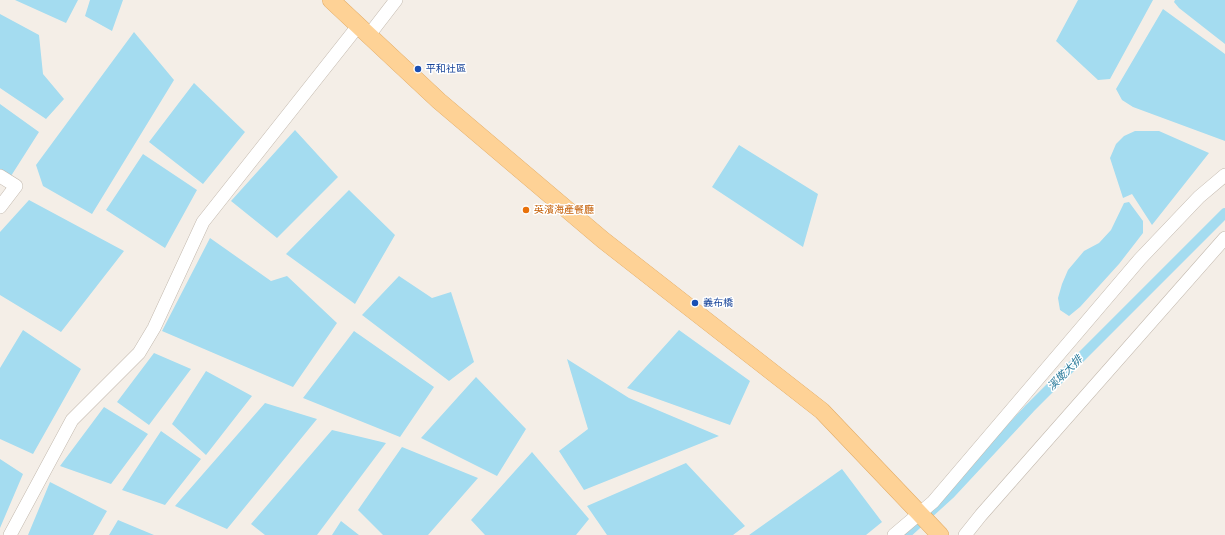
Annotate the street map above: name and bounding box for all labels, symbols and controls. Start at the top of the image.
place label: 平和社區 [426,63,466,75]
marker: 平和社區 [413,64,423,74]
place label: 英濱海產餐廳 [534,204,594,216]
marker: 英濱海產餐廳 [521,205,531,215]
place label: 義布橋 [703,297,733,309]
marker: 義布橋 [690,298,700,308]
water label: 溪墘大排 [1045,353,1085,393]

